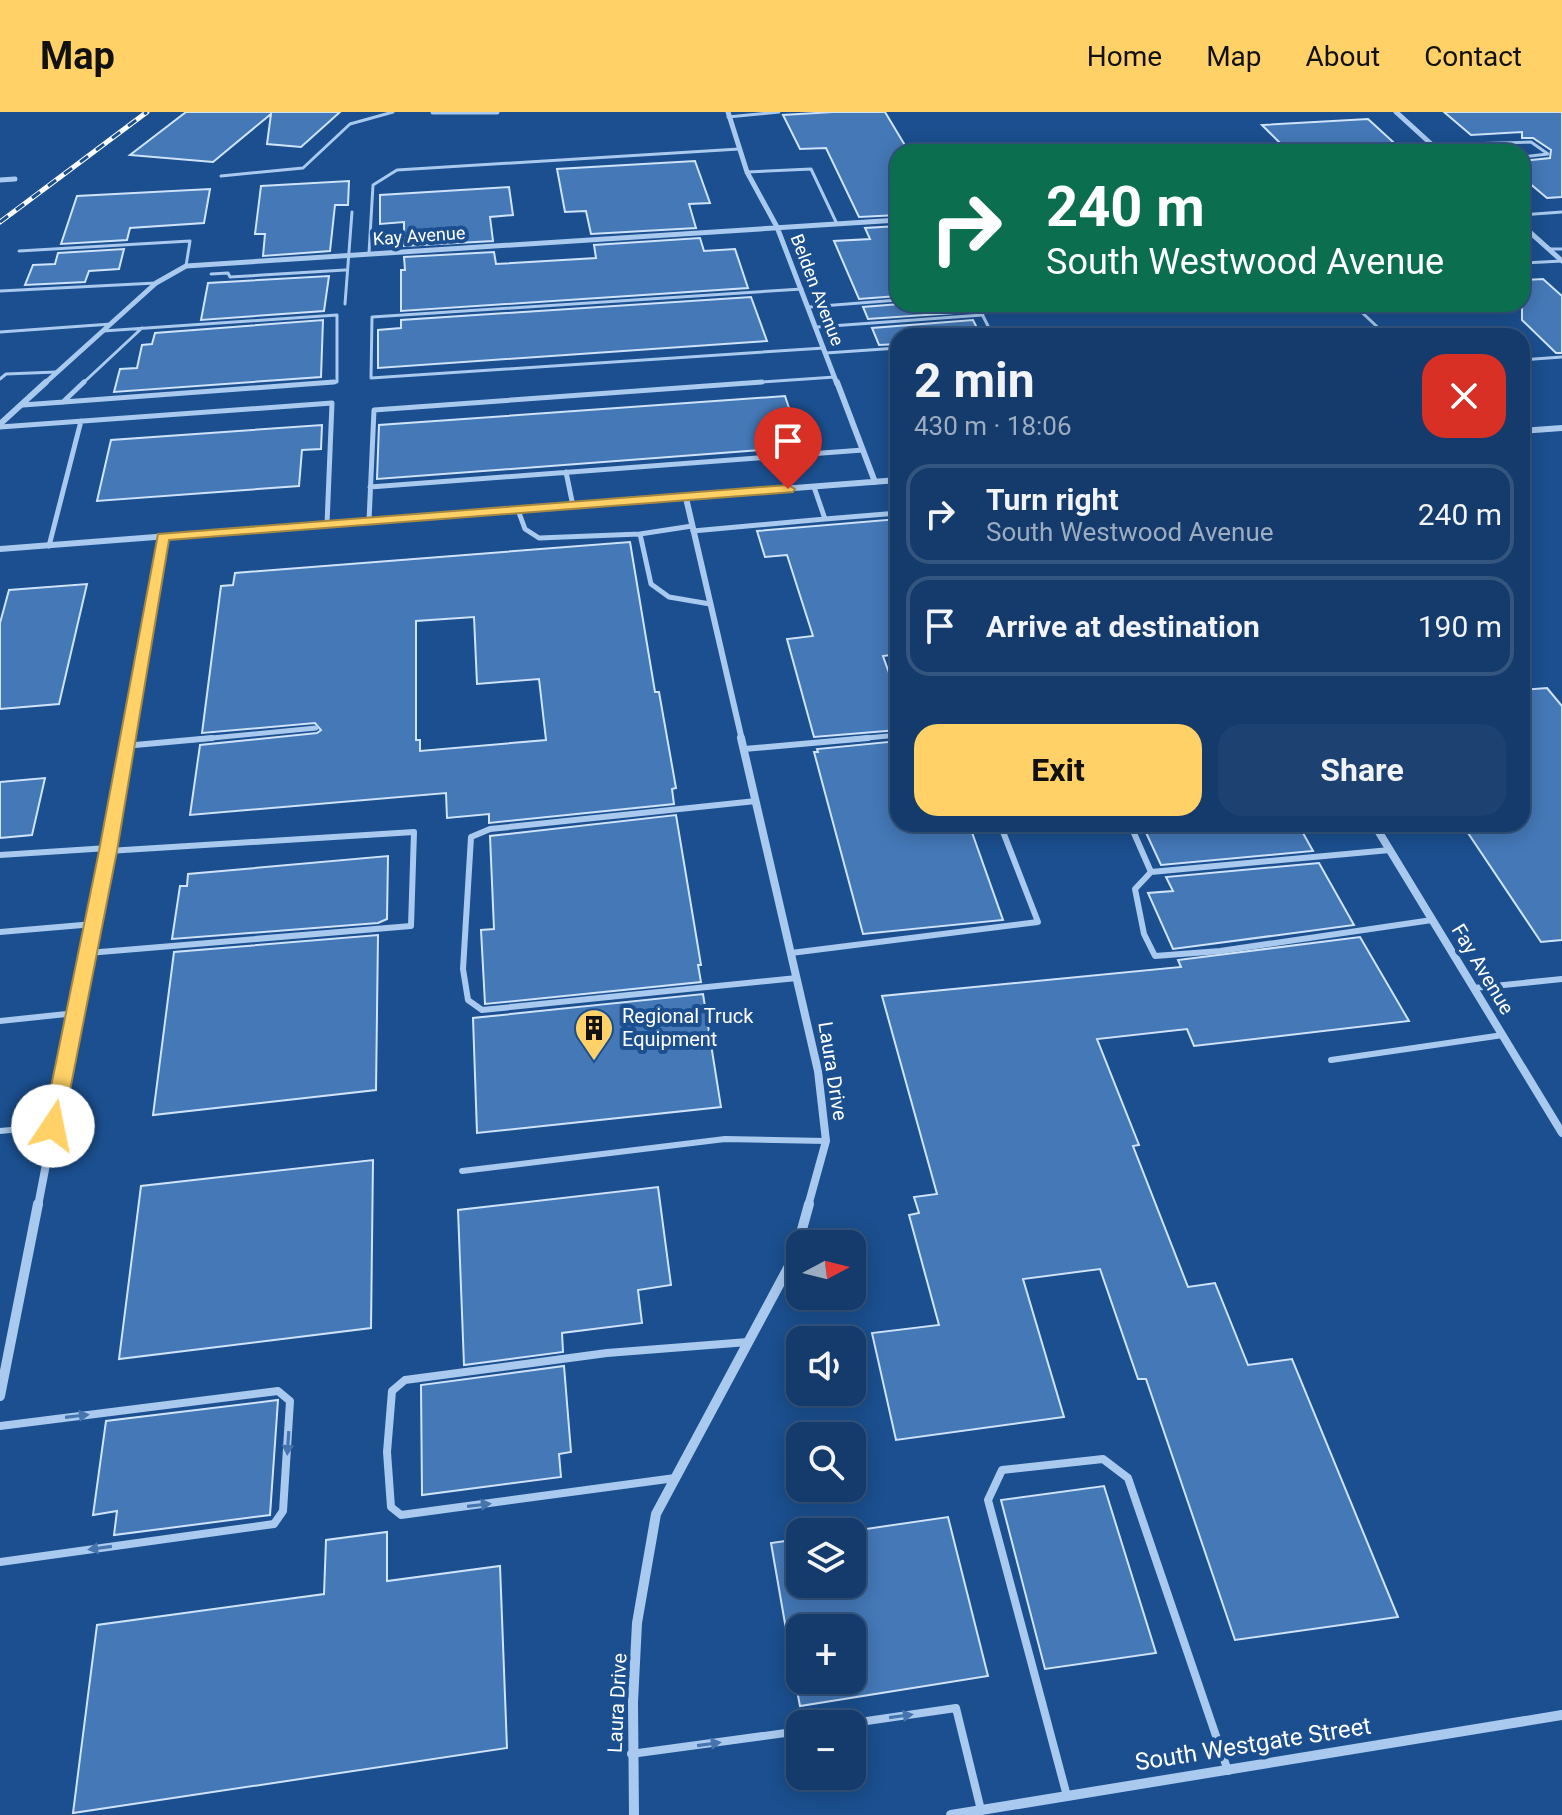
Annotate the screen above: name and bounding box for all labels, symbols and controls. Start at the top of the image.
text: Map [40,34,115,78]
text: Home [1087,40,1162,73]
text: Map [1206,40,1262,73]
text: About [1306,40,1380,73]
text: Contact [1424,40,1522,73]
text: 240 m [1046,174,1205,240]
icon: right [914,176,1018,280]
street label: Kay Avenue [372,222,466,249]
street label: Belden Avenue [787,231,848,349]
text: South Westwood Avenue [1046,241,1444,283]
text: 2 min [914,352,1035,409]
button: close [1422,354,1506,438]
pin [754,407,822,489]
text: 430 m · 18:06 [914,411,1072,441]
icon: arrive [766,419,810,463]
text: Turn right [986,482,1119,517]
icon: right [918,492,962,536]
text: 240 m [1418,497,1502,532]
text: South Westwood Avenue [986,517,1274,547]
icon: arrive [918,604,962,648]
text: Arrive at destination [986,609,1260,644]
text: 190 m [1418,609,1502,644]
button: Exit [914,724,1202,816]
button: Share [1218,724,1506,816]
street label: Fay Avenue [1447,919,1519,1019]
place label: Regional Truck Equipment [622,1004,754,1051]
building icon: Regional Truck Equipment [573,1007,615,1062]
street label: Laura Drive [813,1020,853,1122]
position arrow [11,1084,95,1168]
north arrow [786,1230,866,1310]
map controls [786,1230,866,1790]
button: sound [786,1326,866,1406]
one-way arrow [65,1409,90,1422]
button: search [786,1422,866,1502]
one-way arrow [281,1431,294,1456]
one-way arrow [467,1499,492,1512]
button: layers [786,1518,866,1598]
one-way arrow [87,1542,112,1555]
button: + [786,1614,866,1694]
street label: Laura Drive [602,1653,632,1753]
one-way arrow [889,1709,914,1722]
button: − [786,1710,866,1790]
street label: South Westgate Street [1133,1711,1373,1776]
one-way arrow [696,1737,721,1750]

